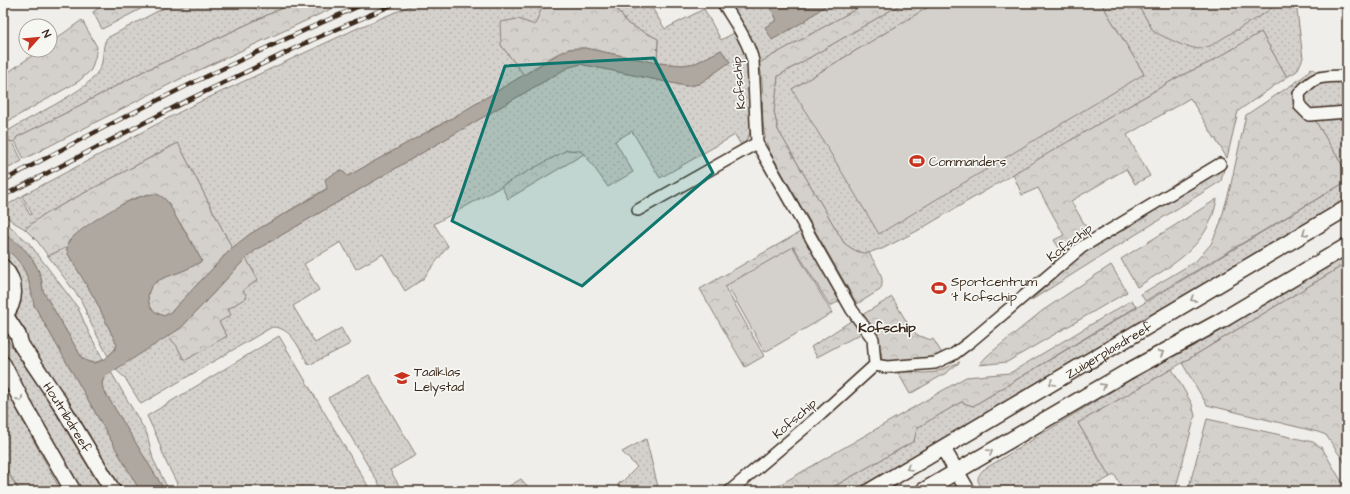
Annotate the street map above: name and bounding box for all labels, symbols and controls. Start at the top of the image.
north arrow [18,18,58,58]
text: N [38,27,55,40]
street label: Kofschip [728,56,750,110]
sports icon: Commanders [908,152,926,170]
place label: Commanders [929,153,1007,171]
street label: Kofschip [1043,220,1096,266]
one-way arrow [1302,228,1309,235]
place label: Sportcentrum 't Kofschip [951,273,1038,306]
sports icon: Sportcentrum 't Kofschip [930,279,948,297]
one-way arrow [1190,295,1197,302]
district label: Kofschip [858,318,916,338]
street label: Zuigerplasdreef [1062,318,1156,383]
one-way arrow [1157,350,1164,358]
place label: Taalklas Lelystad [414,363,465,397]
school or university icon: Taalklas Lelystad [393,369,411,387]
street label: Houtribdreef [38,379,96,456]
one-way arrow [1049,379,1056,386]
one-way arrow [1098,383,1106,390]
one-way arrow [15,394,23,402]
street label: Kofschip [769,394,821,443]
one-way arrow [986,449,993,456]
one-way arrow [906,463,913,470]

